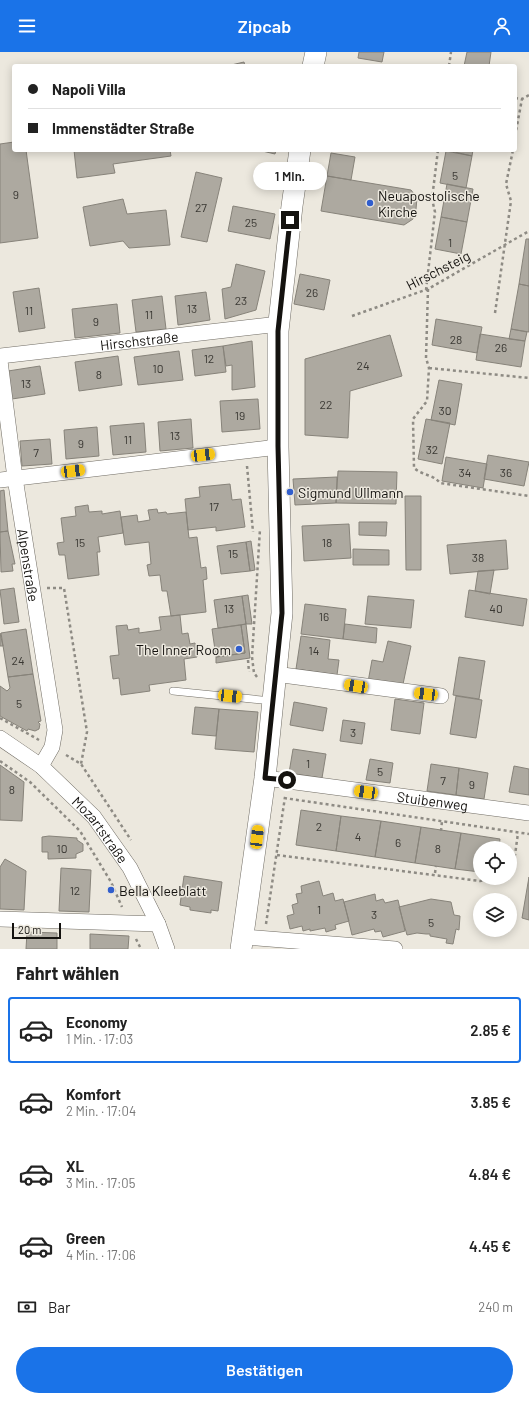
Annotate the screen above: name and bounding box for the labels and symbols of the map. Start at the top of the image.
callout: 1 Min. [253,162,327,190]
house number: 5 [452,168,458,182]
house number: 9 [13,187,19,201]
place label: Neuapostolische Kirche [378,187,480,220]
marker: Neuapostolische Kirche [365,198,375,208]
house number: 27 [195,200,207,214]
route end [281,211,299,229]
house number: 25 [245,215,257,229]
house number: 1 [448,235,452,249]
street label: Hirschsteig [403,247,473,293]
house number: 26 [306,285,318,299]
house number: 23 [235,293,247,307]
house number: 13 [187,301,197,315]
house number: 11 [25,303,33,317]
house number: 11 [145,307,153,321]
house number: 9 [93,314,99,328]
street label: Hirschstraße [99,327,179,353]
house number: 28 [450,332,462,346]
house number: 26 [495,340,507,354]
house number: 12 [204,351,214,365]
house number: 24 [356,358,370,372]
house number: 10 [153,361,163,375]
house number: 8 [96,367,102,381]
house number: 13 [21,376,31,390]
house number: 22 [320,397,332,411]
house number: 30 [439,403,451,417]
house number: 19 [235,408,245,422]
house number: 13 [170,428,180,442]
house number: 11 [124,432,132,446]
house number: 9 [78,436,84,450]
house number: 32 [426,442,438,456]
house number: 7 [33,445,39,459]
car [190,448,216,462]
car [60,464,86,478]
house number: 34 [459,465,471,479]
house number: 36 [500,465,512,479]
place label: Sigmund Ullmann [298,484,404,501]
marker: Sigmund Ullmann [285,487,295,497]
house number: 17 [209,499,219,513]
street label: Alpenstraße [15,527,43,603]
house number: 15 [75,535,85,549]
house number: 18 [322,535,332,549]
house number: 15 [228,546,238,560]
house number: 38 [472,550,484,564]
house number: 13 [224,601,234,615]
house number: 40 [489,601,503,615]
house number: 16 [319,609,329,623]
place label: The Inner Room [136,641,231,658]
house number: 14 [309,643,319,657]
marker: The Inner Room [234,644,244,654]
house number: 24 [11,653,25,667]
car [343,678,369,694]
car [413,687,439,701]
car [217,689,243,703]
house number: 5 [16,696,22,710]
house number: 3 [350,725,356,739]
house number: 1 [306,756,310,770]
house number: 5 [377,764,383,778]
route start [278,771,296,789]
house number: 7 [440,773,446,787]
house number: 9 [469,777,475,791]
house number: 8 [9,782,15,796]
car [353,784,379,800]
street label: Stuibenweg [396,787,469,813]
street label: Mozartstraße [69,792,132,866]
house number: 2 [316,819,322,833]
car [250,824,264,850]
house number: 4 [355,829,361,843]
house number: 6 [395,835,401,849]
house number: 10 [57,841,67,855]
house number: 8 [435,841,441,855]
place label: Bella Kleeblatt [119,882,207,899]
house number: 12 [70,883,80,897]
marker: Bella Kleeblatt [106,885,116,895]
house number: 1 [317,902,321,916]
house number: 3 [371,907,377,921]
house number: 5 [428,915,434,929]
scale bar [12,921,61,940]

